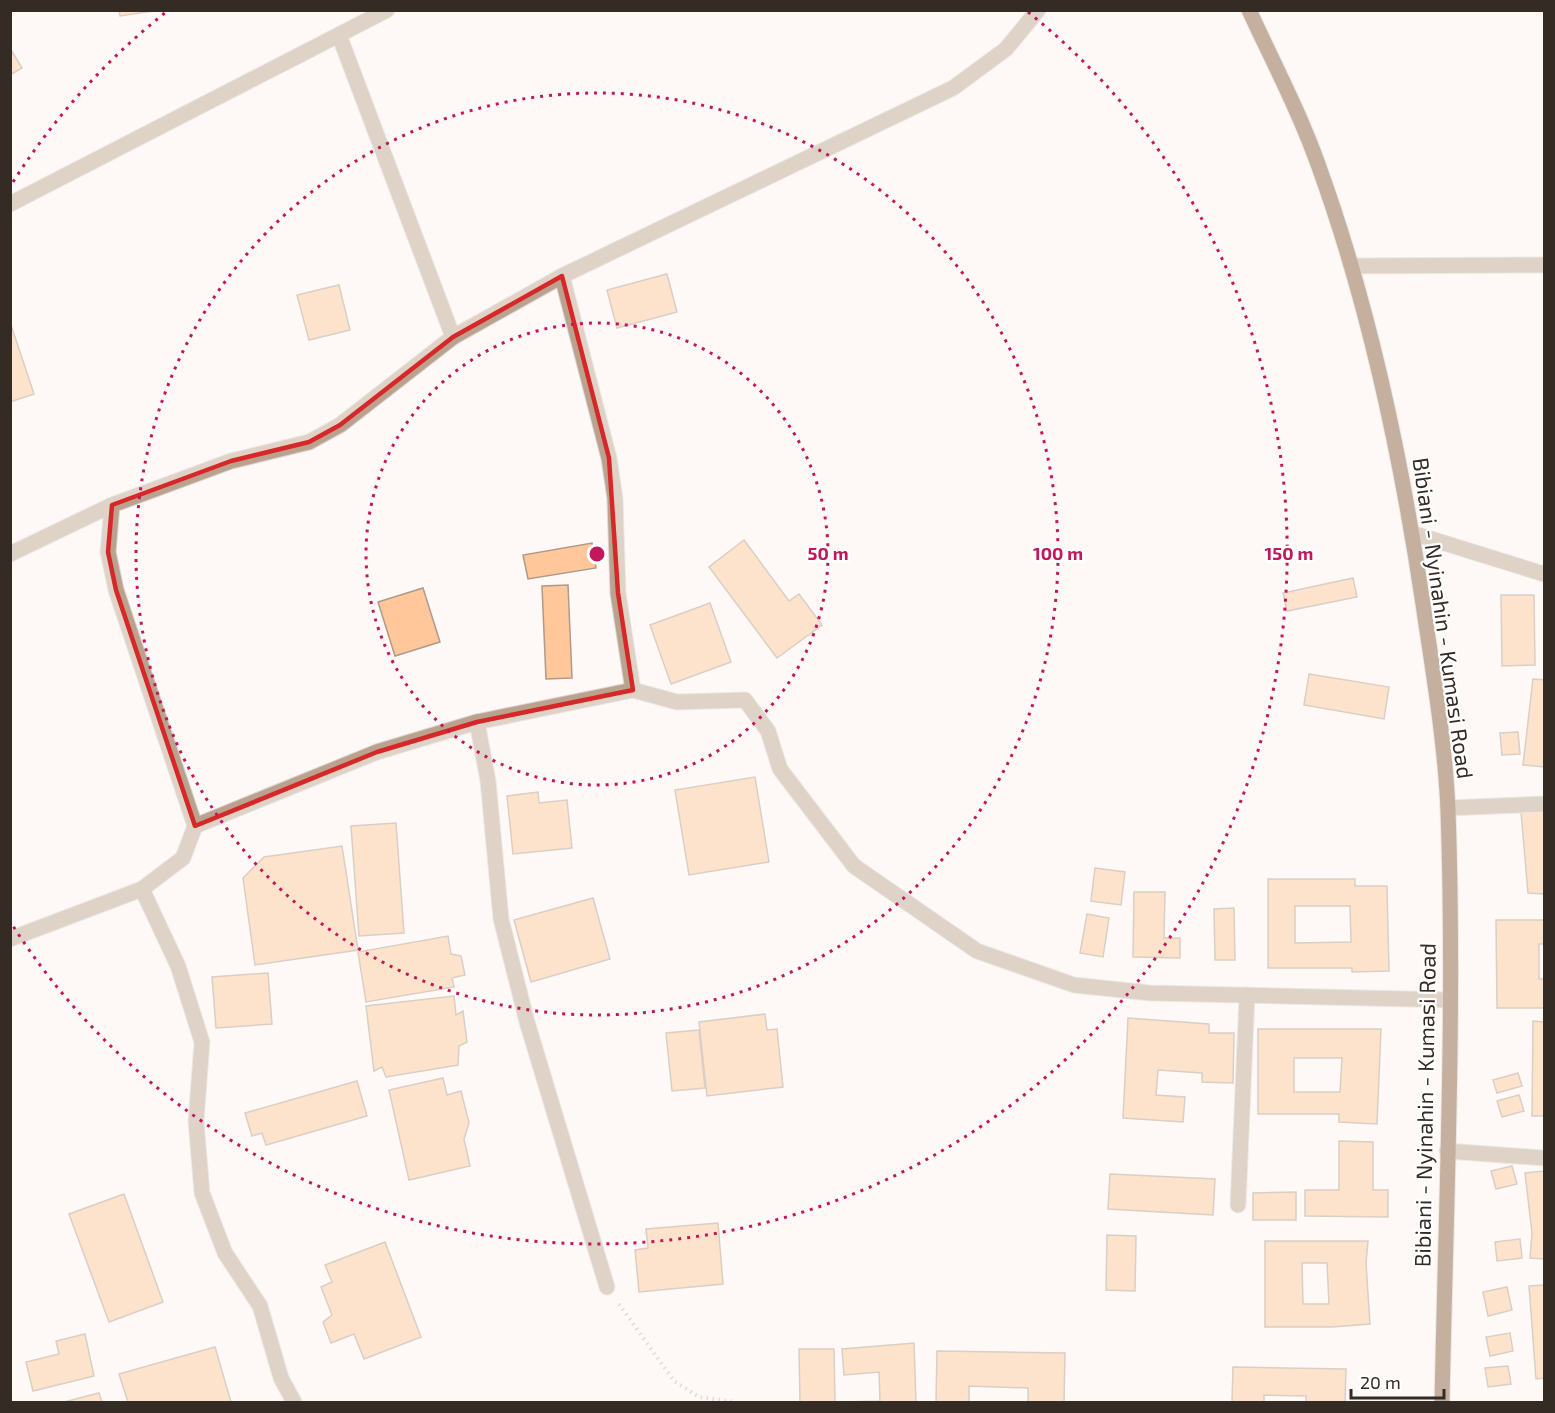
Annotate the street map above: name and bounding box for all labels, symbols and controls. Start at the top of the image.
street label: Bibiani - Nyinahin - Kumasi Road [1409,456,1479,780]
text: 50 m [807,542,849,564]
text: 100 m [1033,542,1083,564]
text: 150 m [1265,542,1313,564]
centre of rings [587,544,607,564]
street label: Bibiani - Nyinahin - Kumasi Road [1408,943,1440,1267]
scale bar [1351,1362,1444,1400]
text: 20 m [1360,1371,1401,1393]

